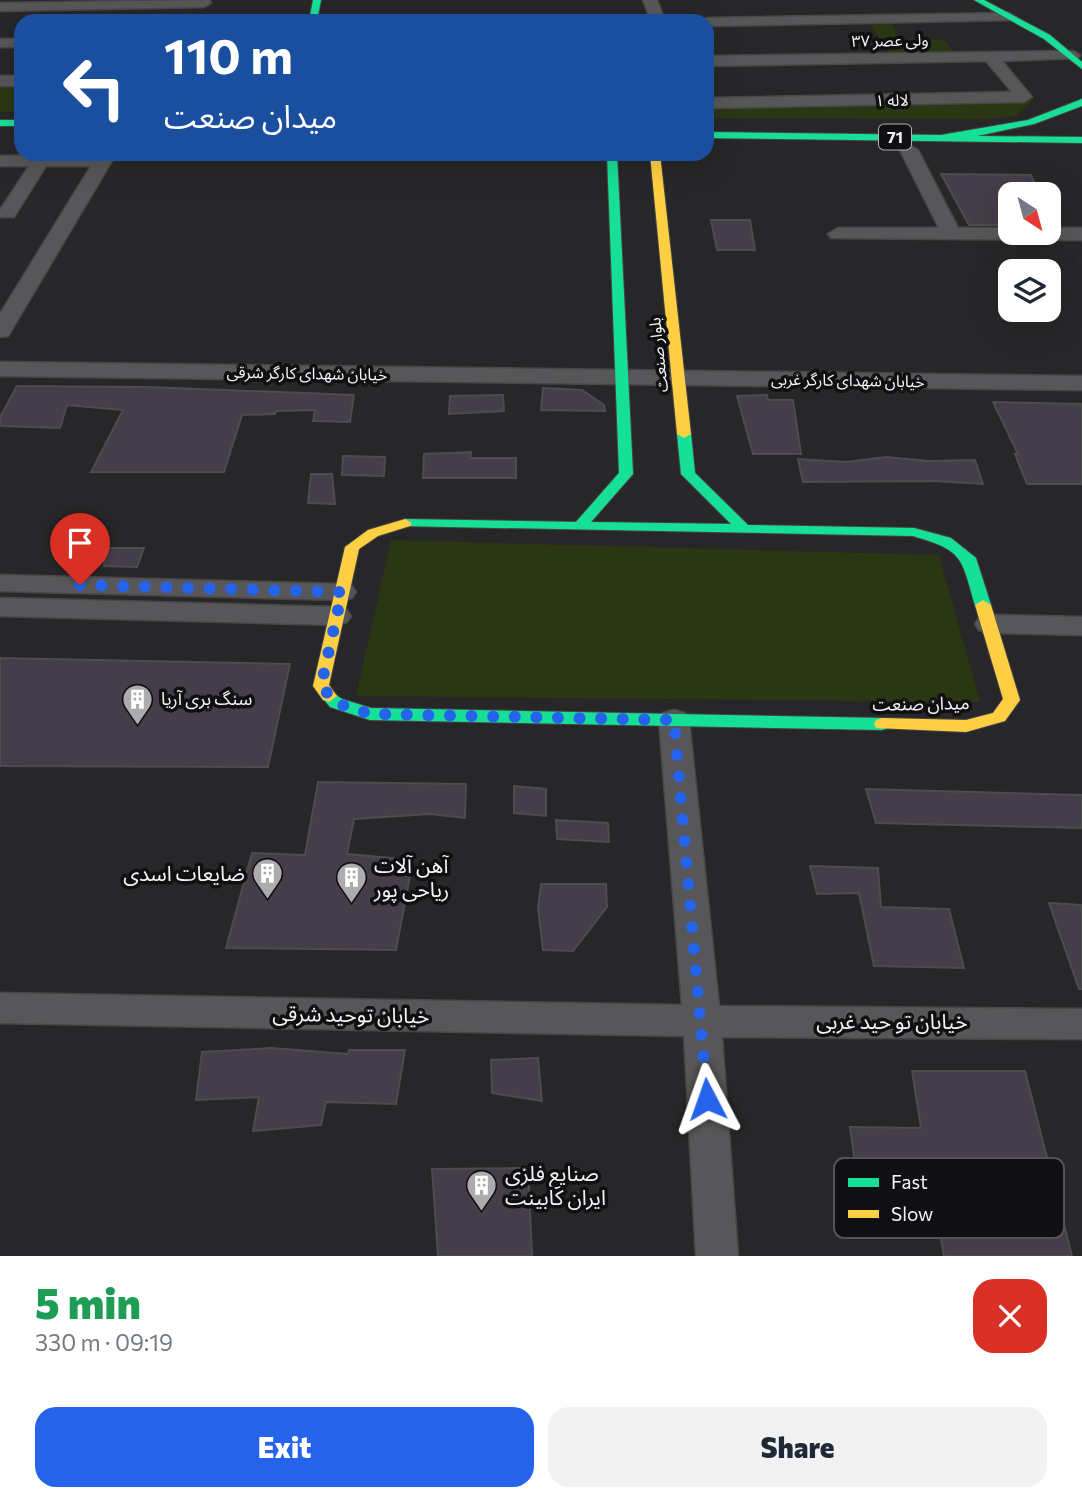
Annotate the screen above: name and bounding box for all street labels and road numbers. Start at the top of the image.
street label: ولی عصر ۳۷ [851,29,929,51]
street label: لاله ۱ [875,90,909,109]
road number: 71 [879,125,911,150]
street label: بلوار صنعت [644,317,672,393]
street label: خیابان شهدای کارگر شرقی [226,362,388,384]
street label: خیابان شهدای کارگر غربی [771,369,925,391]
street label: میدان صنعت [872,691,970,716]
street label: خیابان توحید شرقی [272,1000,430,1028]
street label: خیابان تو حید غربی [816,1008,968,1034]

